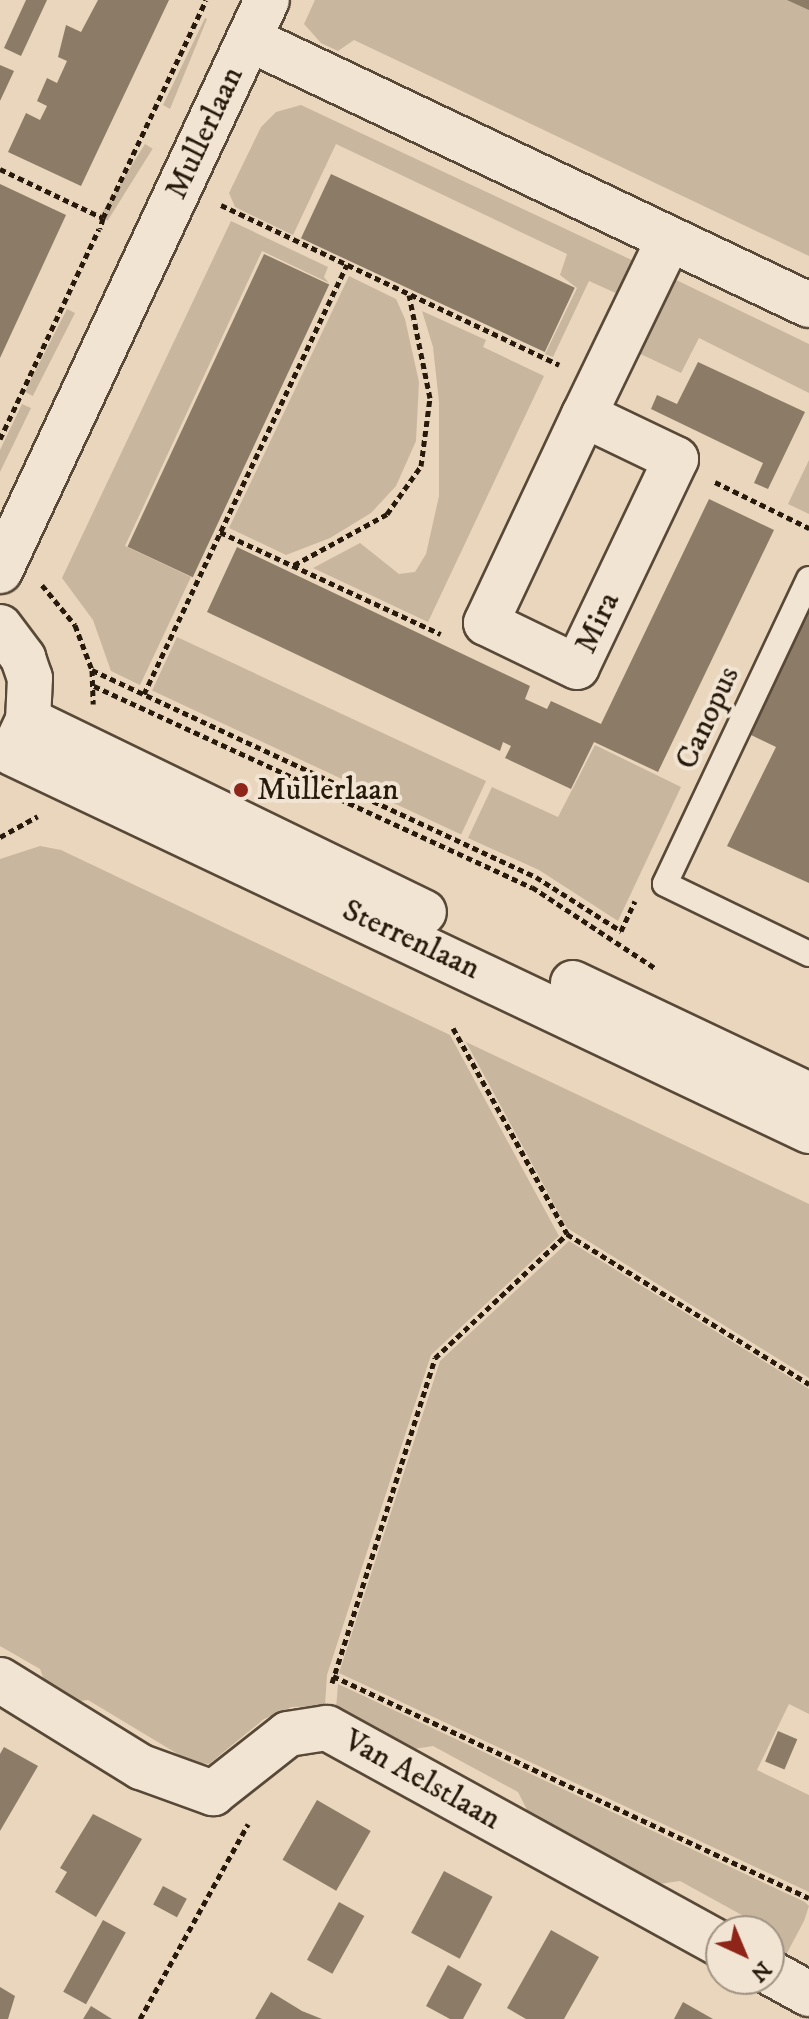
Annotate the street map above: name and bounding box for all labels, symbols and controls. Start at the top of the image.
street label: Mullerlaan [158,61,252,205]
street label: Mira [567,586,629,660]
street label: Canopus [668,660,748,776]
place label: Mullerlaan [257,771,399,809]
marker: Mullerlaan [232,781,250,799]
street label: Sterrenlaan [336,891,486,989]
street label: Van Aelstlaan [337,1721,507,1839]
north arrow [705,1915,785,1995]
text: N [745,1955,777,1987]

